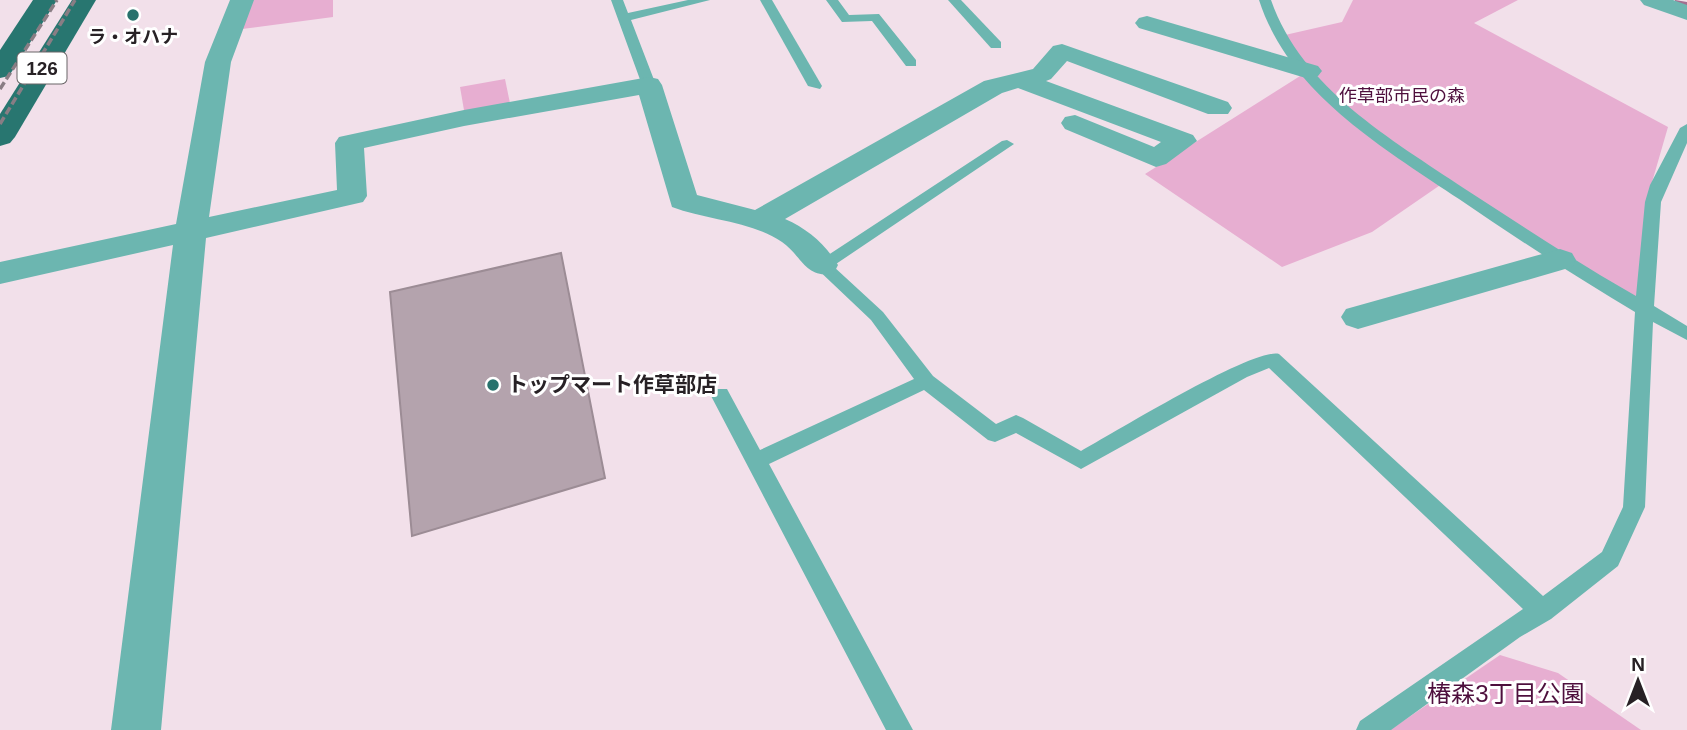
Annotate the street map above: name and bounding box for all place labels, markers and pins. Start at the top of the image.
marker: ラ・オハナ [125,7,141,23]
place label: ラ・オハナ [88,27,178,47]
place label: トップマート作草部店 [507,373,717,396]
marker: トップマート作草部店 [485,377,501,393]

